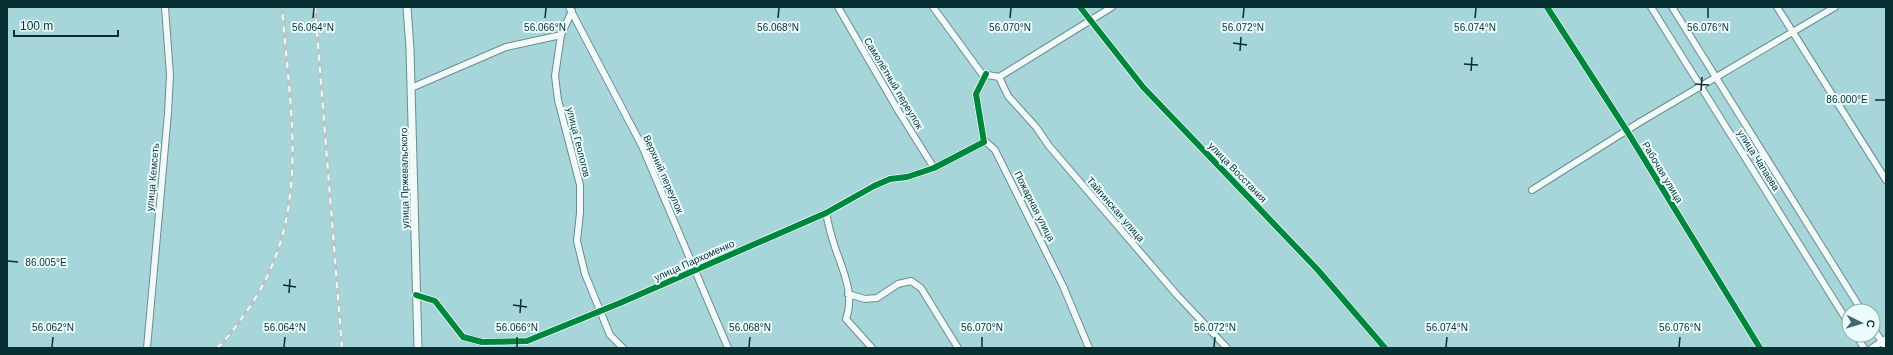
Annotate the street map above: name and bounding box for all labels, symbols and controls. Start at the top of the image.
scale bar [14,12,118,38]
text: 100 m [20,19,53,33]
text: 56.064°N [292,22,334,33]
text: 56.066°N [524,22,566,33]
text: 56.068°N [757,22,799,33]
text: 56.070°N [989,22,1031,33]
text: 56.072°N [1222,22,1264,33]
text: 56.074°N [1454,22,1496,33]
text: 56.076°N [1687,22,1729,33]
street label: Самолётный переулок [862,35,926,132]
text: 86.000°E [1826,94,1868,105]
street label: улица Геологов [565,106,593,178]
street label: улица Пржевальского [398,127,411,229]
street label: улица Чапаева [1735,128,1782,193]
street label: Верхний переулок [641,133,686,216]
street label: улица Восстания [1206,140,1269,205]
street label: Рабочая улица [1640,140,1685,205]
street label: улица Кемсеть [144,142,161,212]
street label: Пожарная улица [1012,169,1057,244]
street label: Тайгинская улица [1084,175,1147,244]
street label: улица Пархоменко [652,238,737,283]
text: 86.005°E [25,257,67,268]
north arrow [1841,303,1881,343]
text: С [1865,319,1877,328]
text: 56.062°N [32,322,74,333]
text: 56.064°N [264,322,306,333]
text: 56.066°N [496,322,538,333]
text: 56.068°N [729,322,771,333]
text: 56.070°N [961,322,1003,333]
text: 56.072°N [1194,322,1236,333]
text: 56.074°N [1426,322,1468,333]
text: 56.076°N [1659,322,1701,333]

